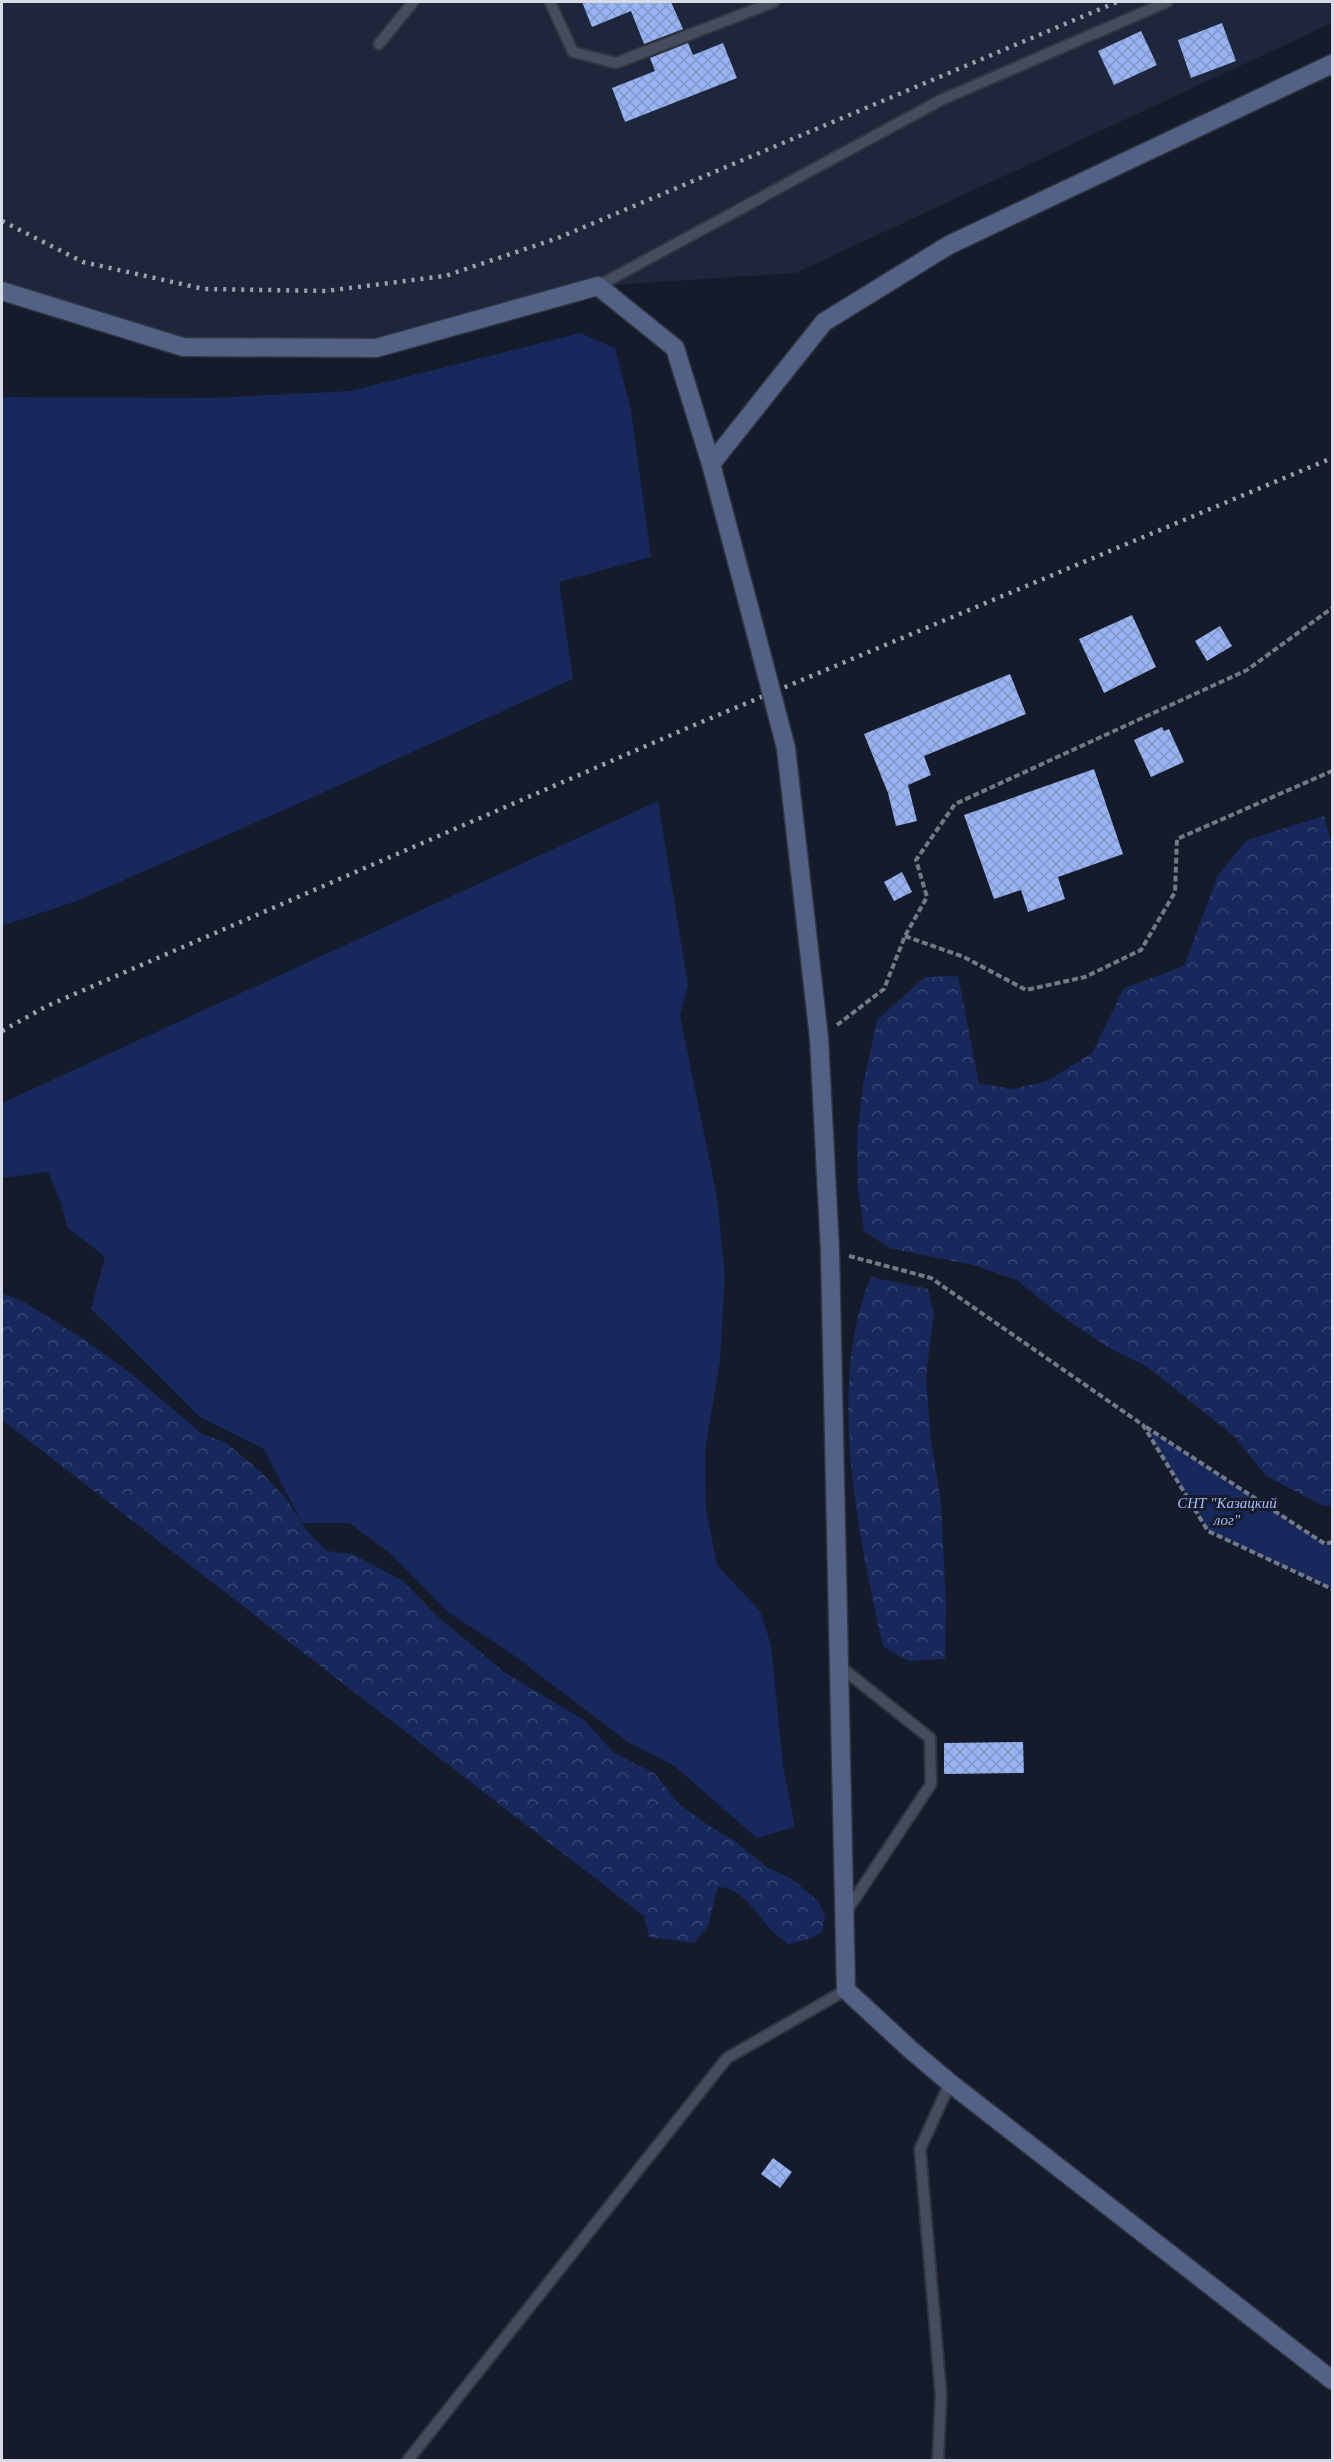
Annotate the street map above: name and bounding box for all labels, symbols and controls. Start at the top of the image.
park label: СНТ "Казацкий лог" [1177,1495,1277,1528]

